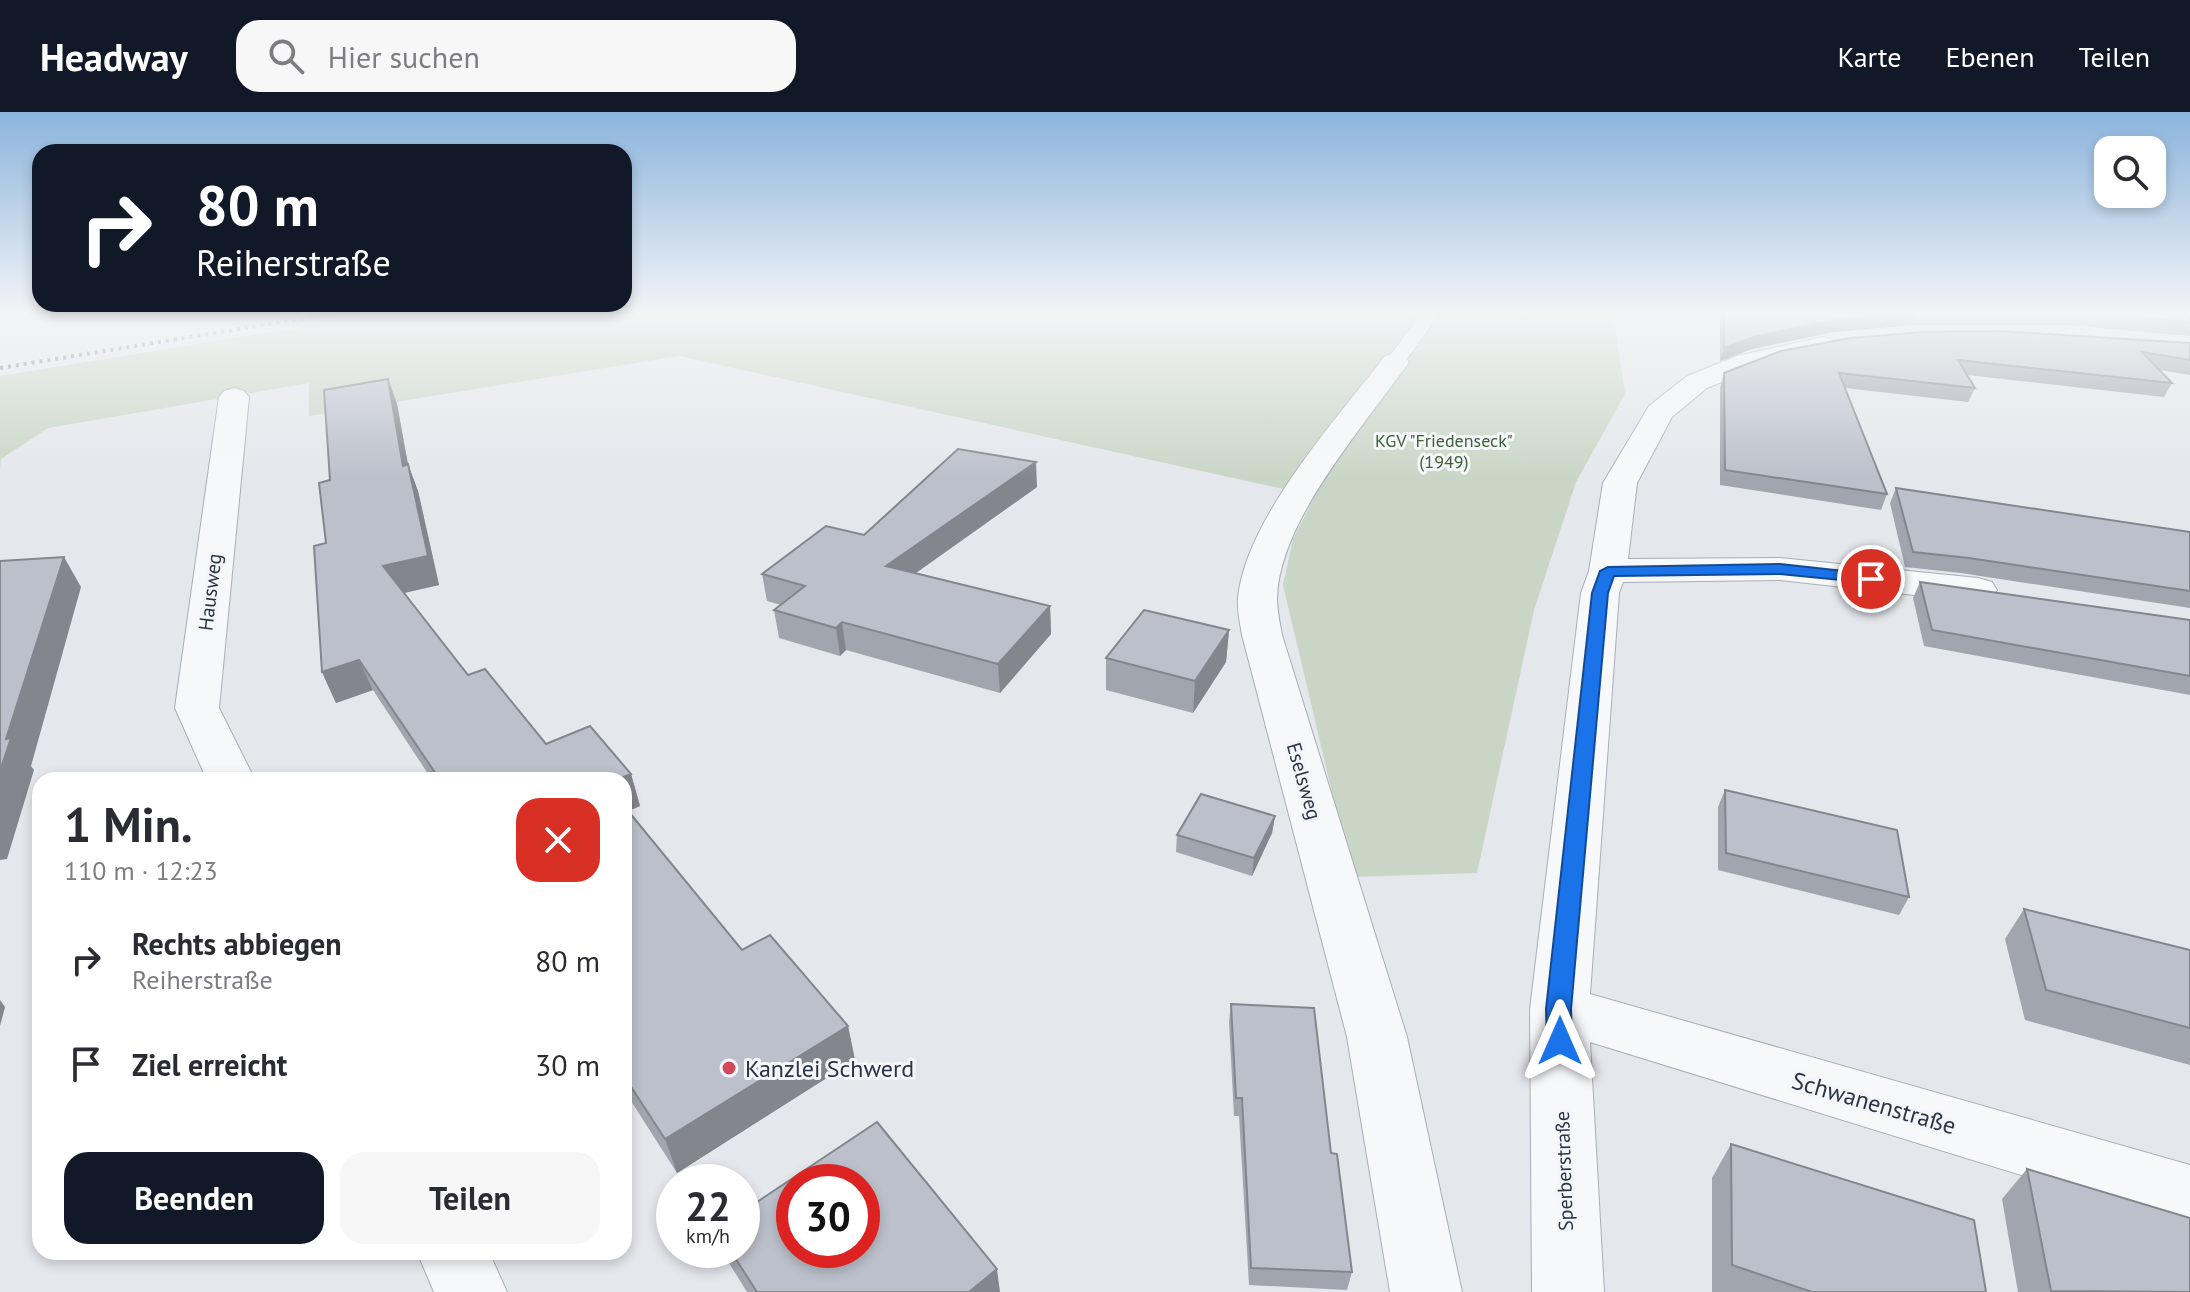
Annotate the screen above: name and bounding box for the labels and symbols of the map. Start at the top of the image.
park label: KGV "Friedenseck" (1949) [1375,429,1513,473]
pin [1837,545,1905,613]
street label: Hausweg [192,552,228,632]
street label: Eselsweg [1281,740,1327,822]
position arrow [1518,999,1602,1083]
place label: Kanzlei Schwerd [745,1053,914,1084]
marker: Kanzlei Schwerd [720,1059,738,1077]
street label: Schwanenstraße [1788,1065,1960,1141]
street label: Sperberstraße [1549,1111,1579,1231]
speed limit sign: 30 [776,1164,880,1268]

